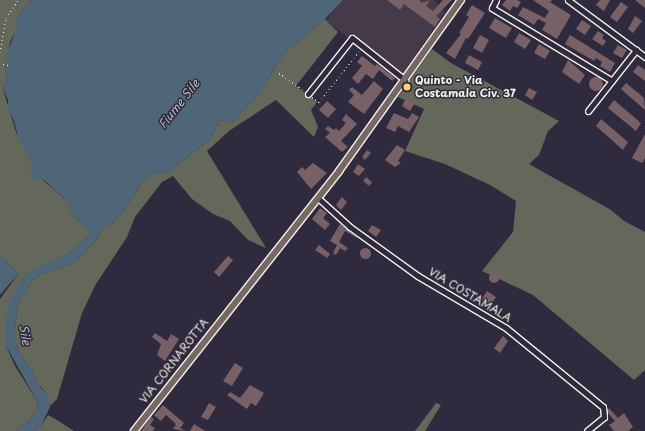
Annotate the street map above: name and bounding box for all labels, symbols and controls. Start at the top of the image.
place label: Quinto - Via Costamala Civ. 37 [415,74,517,100]
water label: Fiume Sile [155,76,203,132]
marker: Quinto - Via Costamala Civ. 37 [402,82,412,92]
street label: VIA COSTAMALA [426,265,514,325]
street label: VIA CORNAROTTA [137,316,211,406]
water label: Sile [16,324,34,346]

